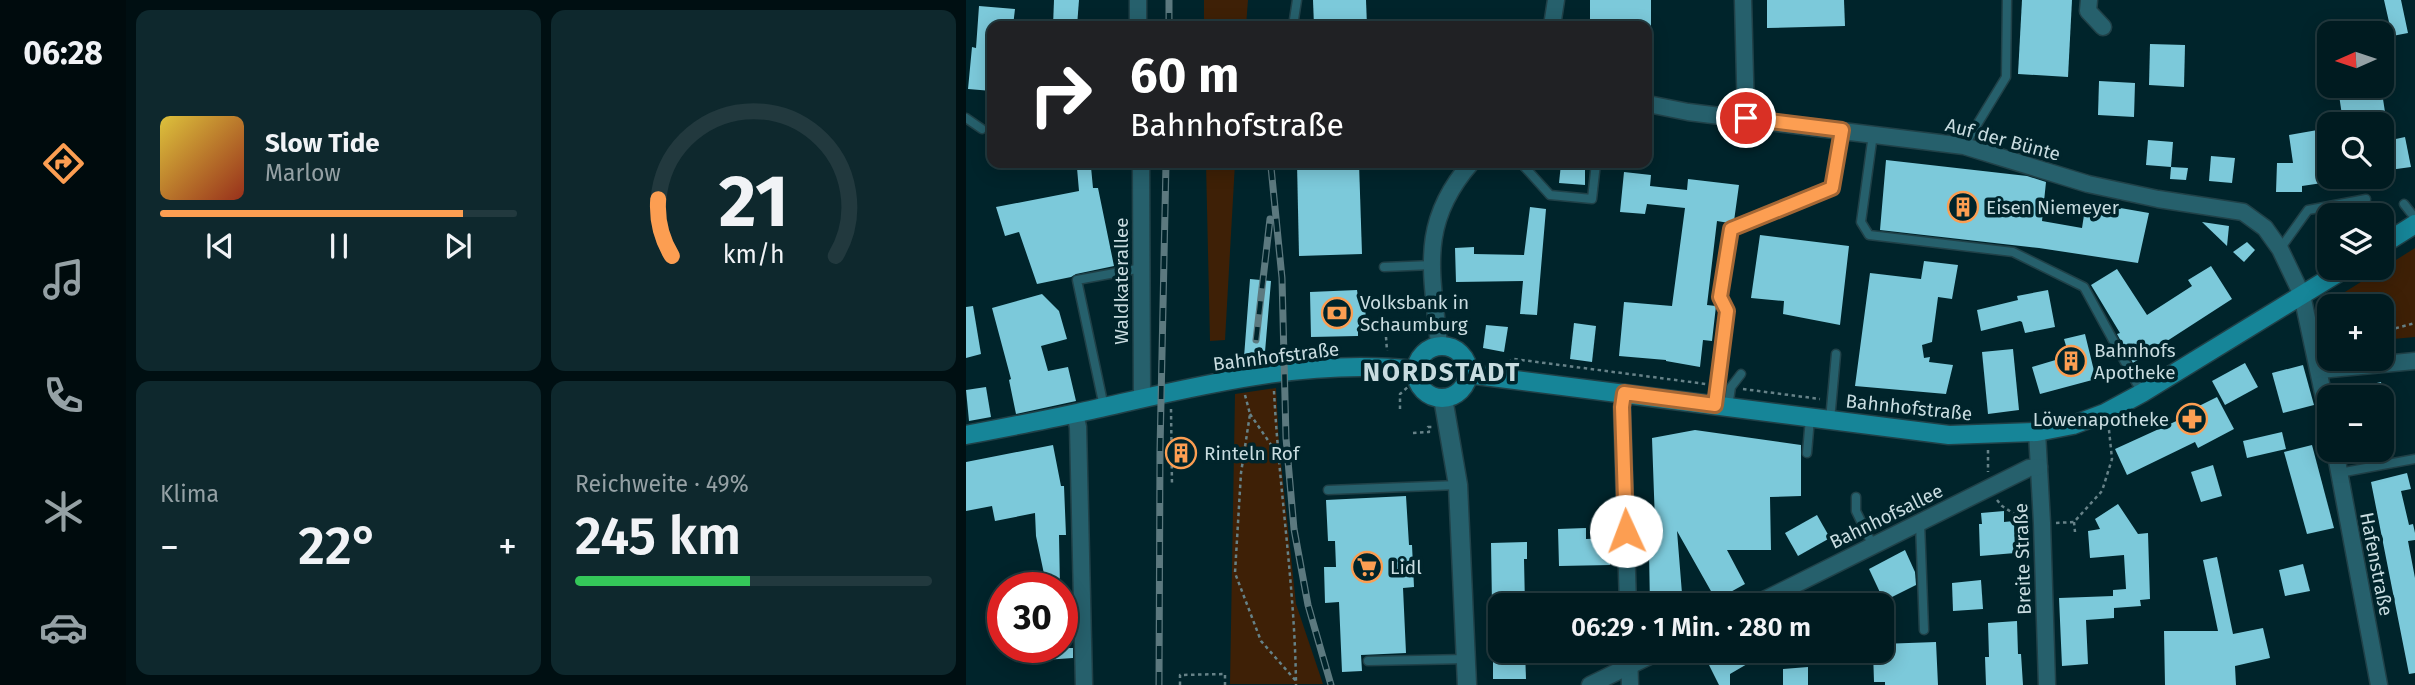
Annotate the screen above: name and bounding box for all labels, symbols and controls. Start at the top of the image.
north arrow [2317,21,2394,98]
map controls [2317,21,2394,462]
text: 06:28 [23,34,103,72]
text: 60 m [1130,46,1239,105]
icon: right [1015,49,1106,140]
pin [1716,88,1776,148]
icon: arrive [1727,99,1765,137]
text: Bahnhofstraße [1130,106,1344,144]
button: search [2317,112,2394,189]
street label: Auf der Bünte [1943,113,2063,166]
text: Slow Tide [265,128,380,159]
icon: directions [39,139,88,188]
text: Marlow [265,159,341,187]
text: 21 [719,159,788,246]
building icon: Eisen Niemeyer [1946,190,1980,224]
place label: Eisen Niemeyer [1986,196,2120,219]
button: layers [2317,203,2394,280]
street label: Waldkaterallee [1110,217,1133,345]
icon: previous [201,227,239,265]
icon: pause [320,227,358,265]
icon: next [439,227,477,265]
text: km/h [723,240,784,270]
icon: music [39,255,88,304]
place label: Volksbank in Schaumburg [1360,291,1469,336]
button: + [2317,294,2394,371]
bank icon: Volksbank in Schaumburg [1320,296,1354,330]
street label: Bahnhofstraße [1212,337,1340,376]
place label: Bahnhofs Apotheke [2094,339,2176,384]
building icon: Bahnhofs Apotheke [2054,344,2088,378]
district label: NORDSTADT [1363,357,1521,388]
icon: phone [39,371,88,420]
button: − [2317,385,2394,462]
street label: Bahnhofstraße [1845,389,1973,426]
pharmacy icon: Löwenapotheke [2175,402,2209,436]
place label: Löwenapotheke [2033,408,2169,431]
building icon: Rinteln Rof [1164,436,1198,470]
place label: Rinteln Rof [1204,442,1301,465]
text: Reichweite · 49% [575,470,749,498]
street label: Bahnhofsallee [1826,479,1947,554]
text: Klima [160,480,219,508]
icon: climate [39,487,88,536]
position arrow [1589,494,1663,568]
street label: Breite Straße [2009,503,2036,615]
text: 245 km [575,505,741,568]
street label: Hafenstraße [2355,510,2398,618]
text: 22° [298,515,379,578]
text: − [160,524,179,570]
text: + [498,524,517,570]
supermarket icon: Lidl [1350,550,1384,584]
place label: Lidl [1390,556,1422,579]
speed limit sign: 30 [987,572,1078,663]
icon: car [39,603,88,652]
text: 06:29 · 1 Min. · 280 m [1571,612,1811,643]

